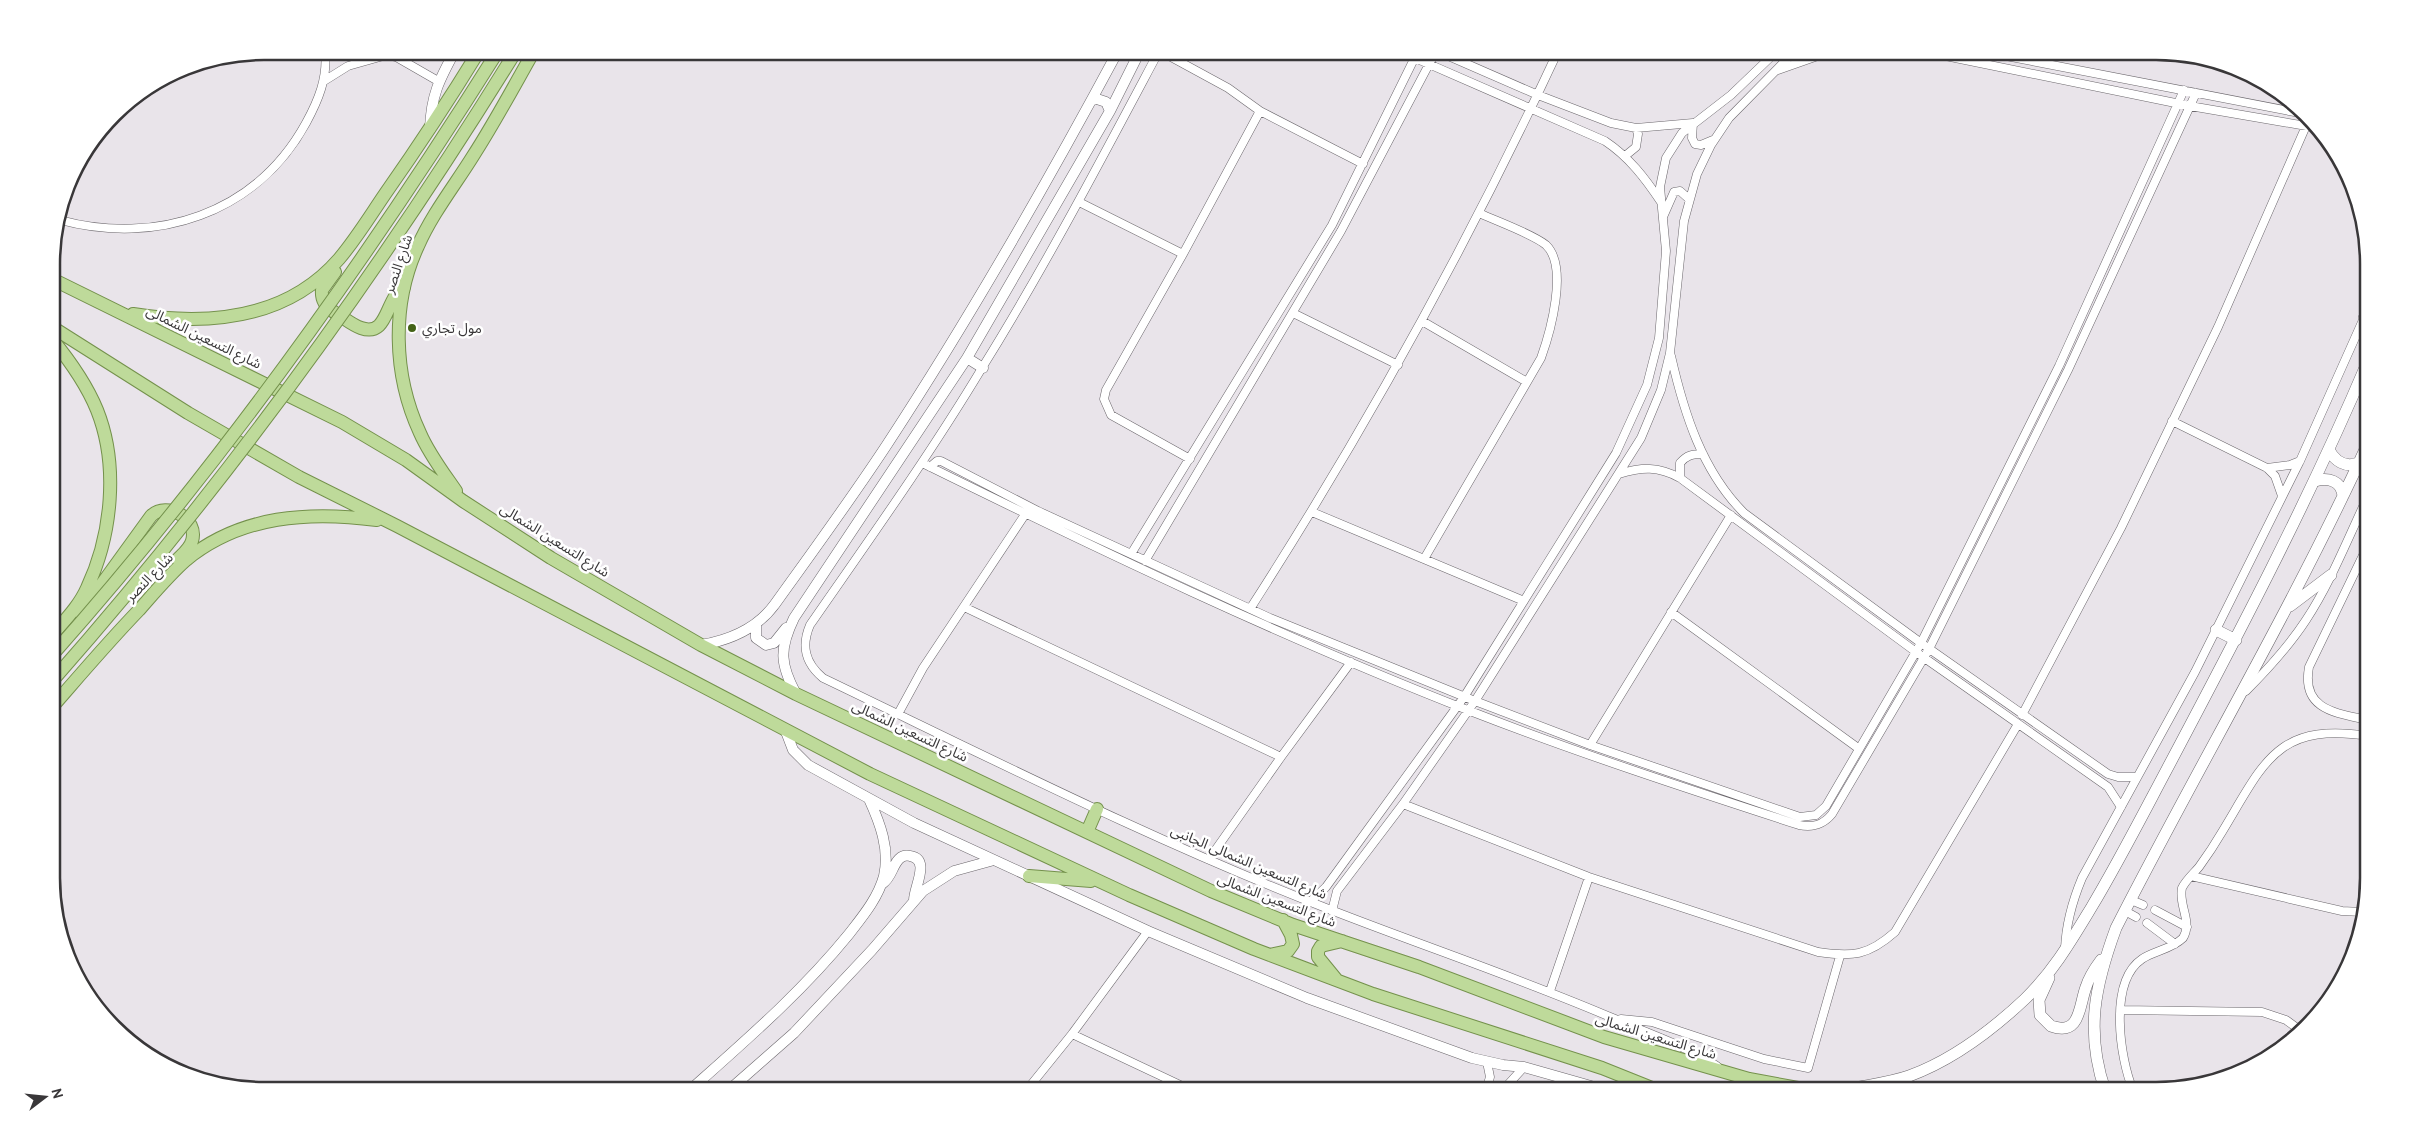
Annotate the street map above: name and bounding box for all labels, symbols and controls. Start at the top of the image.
street label: شارع النصر [381,233,418,297]
street label: شارع التسعين الشمالى [143,303,264,374]
place label: مول تجاري [422,321,482,339]
marker: مول تجاري [406,322,418,334]
street label: شارع التسعين الشمالى [496,501,612,583]
street label: شارع النصر [122,550,178,607]
street label: شارع التسعين الشمالى [848,698,970,768]
street label: شارع التسعين الشمالى الجانبى [1168,821,1330,903]
street label: شارع التسعين الشمالى [1215,870,1339,930]
street label: شارع التسعين الشمالى [1593,1011,1718,1065]
north arrow [20,1072,70,1122]
text: N [46,1087,66,1101]

